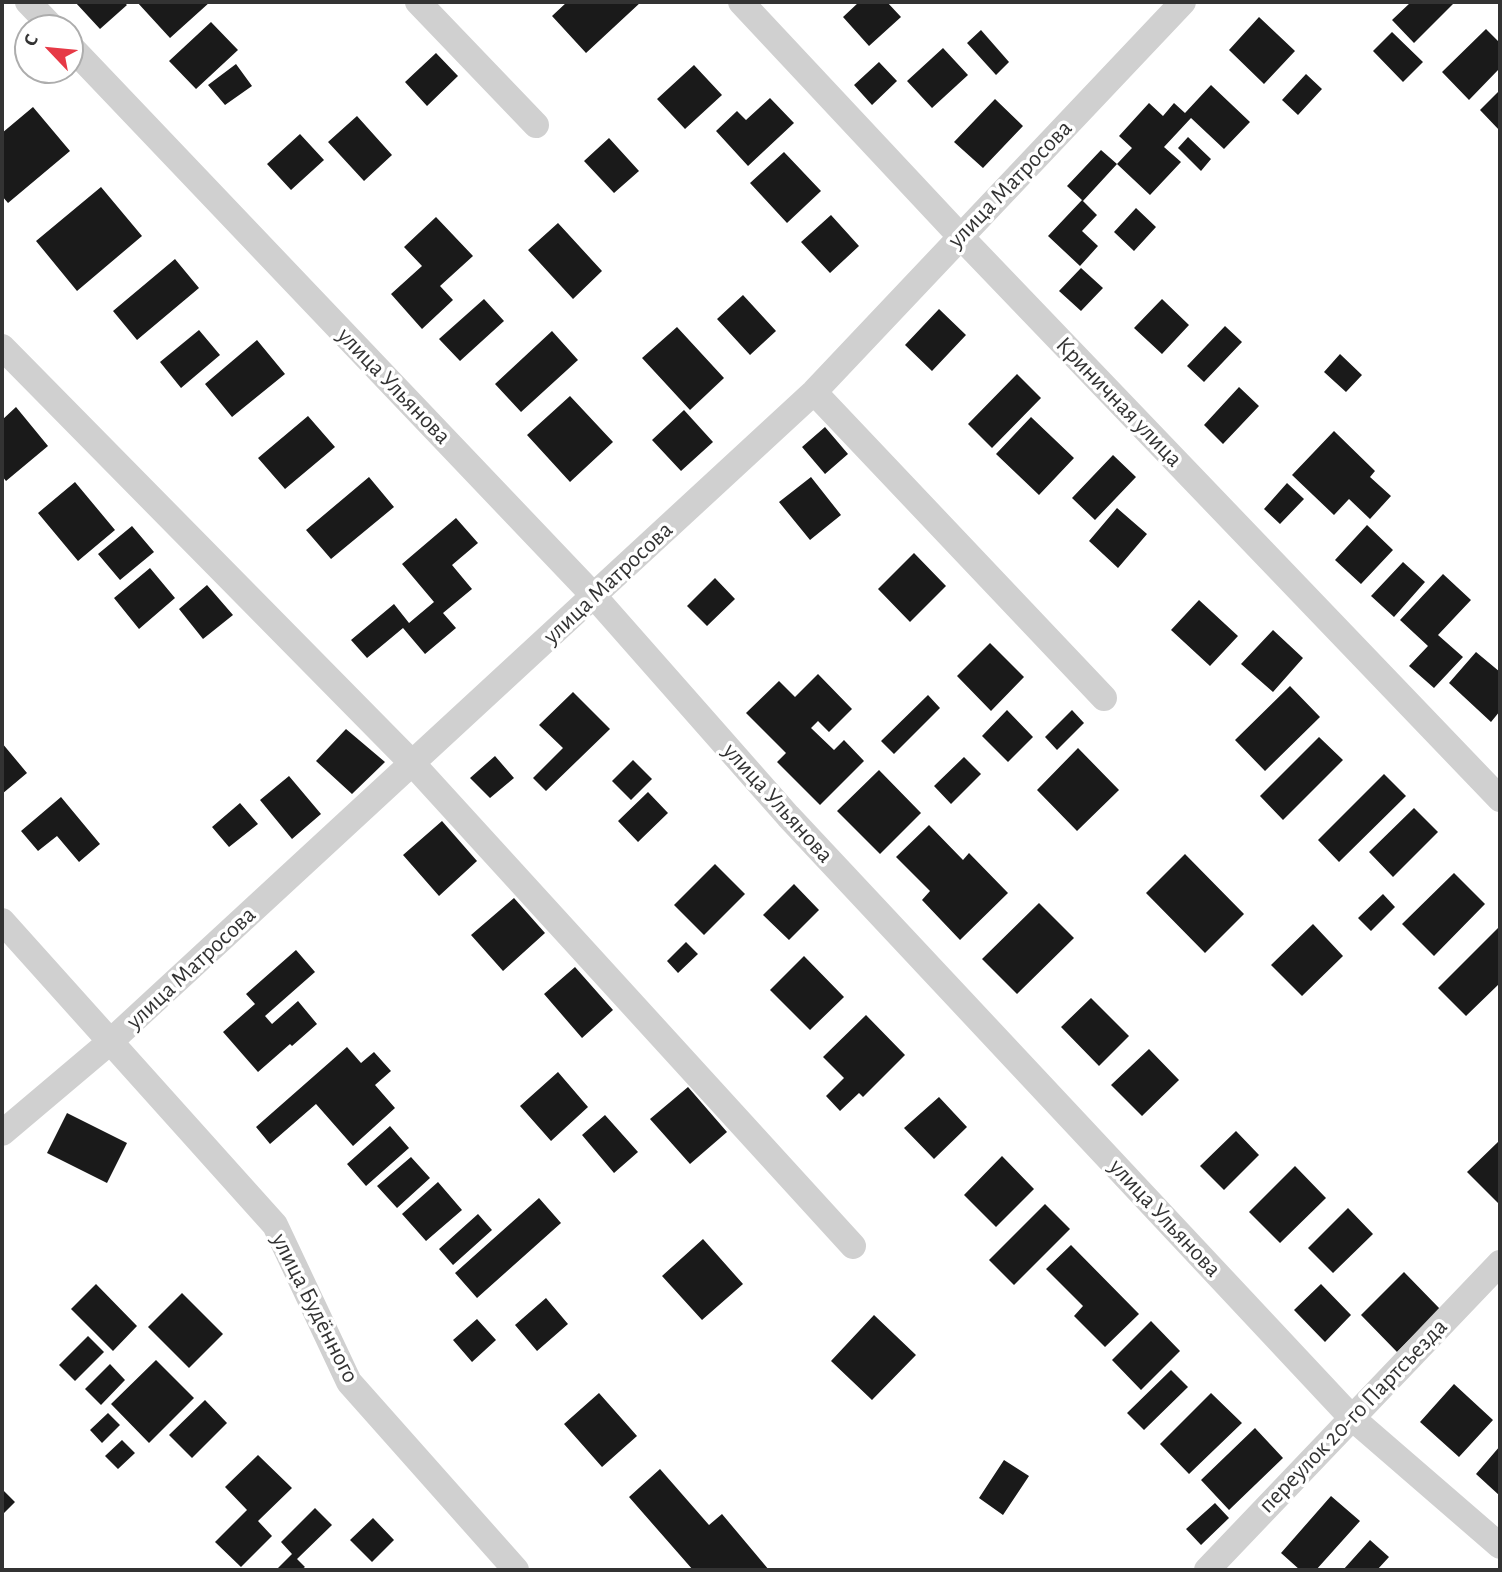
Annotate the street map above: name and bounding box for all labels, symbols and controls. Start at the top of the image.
north arrow [14,14,84,84]
text: С [21,32,42,49]
street label: улица Матросова [942,114,1078,254]
street label: улица Ульянова [331,322,457,450]
street label: Криничная улица [1050,331,1188,473]
street label: улица Матросова [537,516,679,650]
street label: улица Ульянова [717,737,839,869]
street label: улица Матросова [120,901,262,1035]
street label: улица Ульянова [1103,1153,1227,1283]
street label: улица Будённого [265,1228,365,1388]
street label: переулок 20-го Партсъезда [1252,1313,1454,1519]

